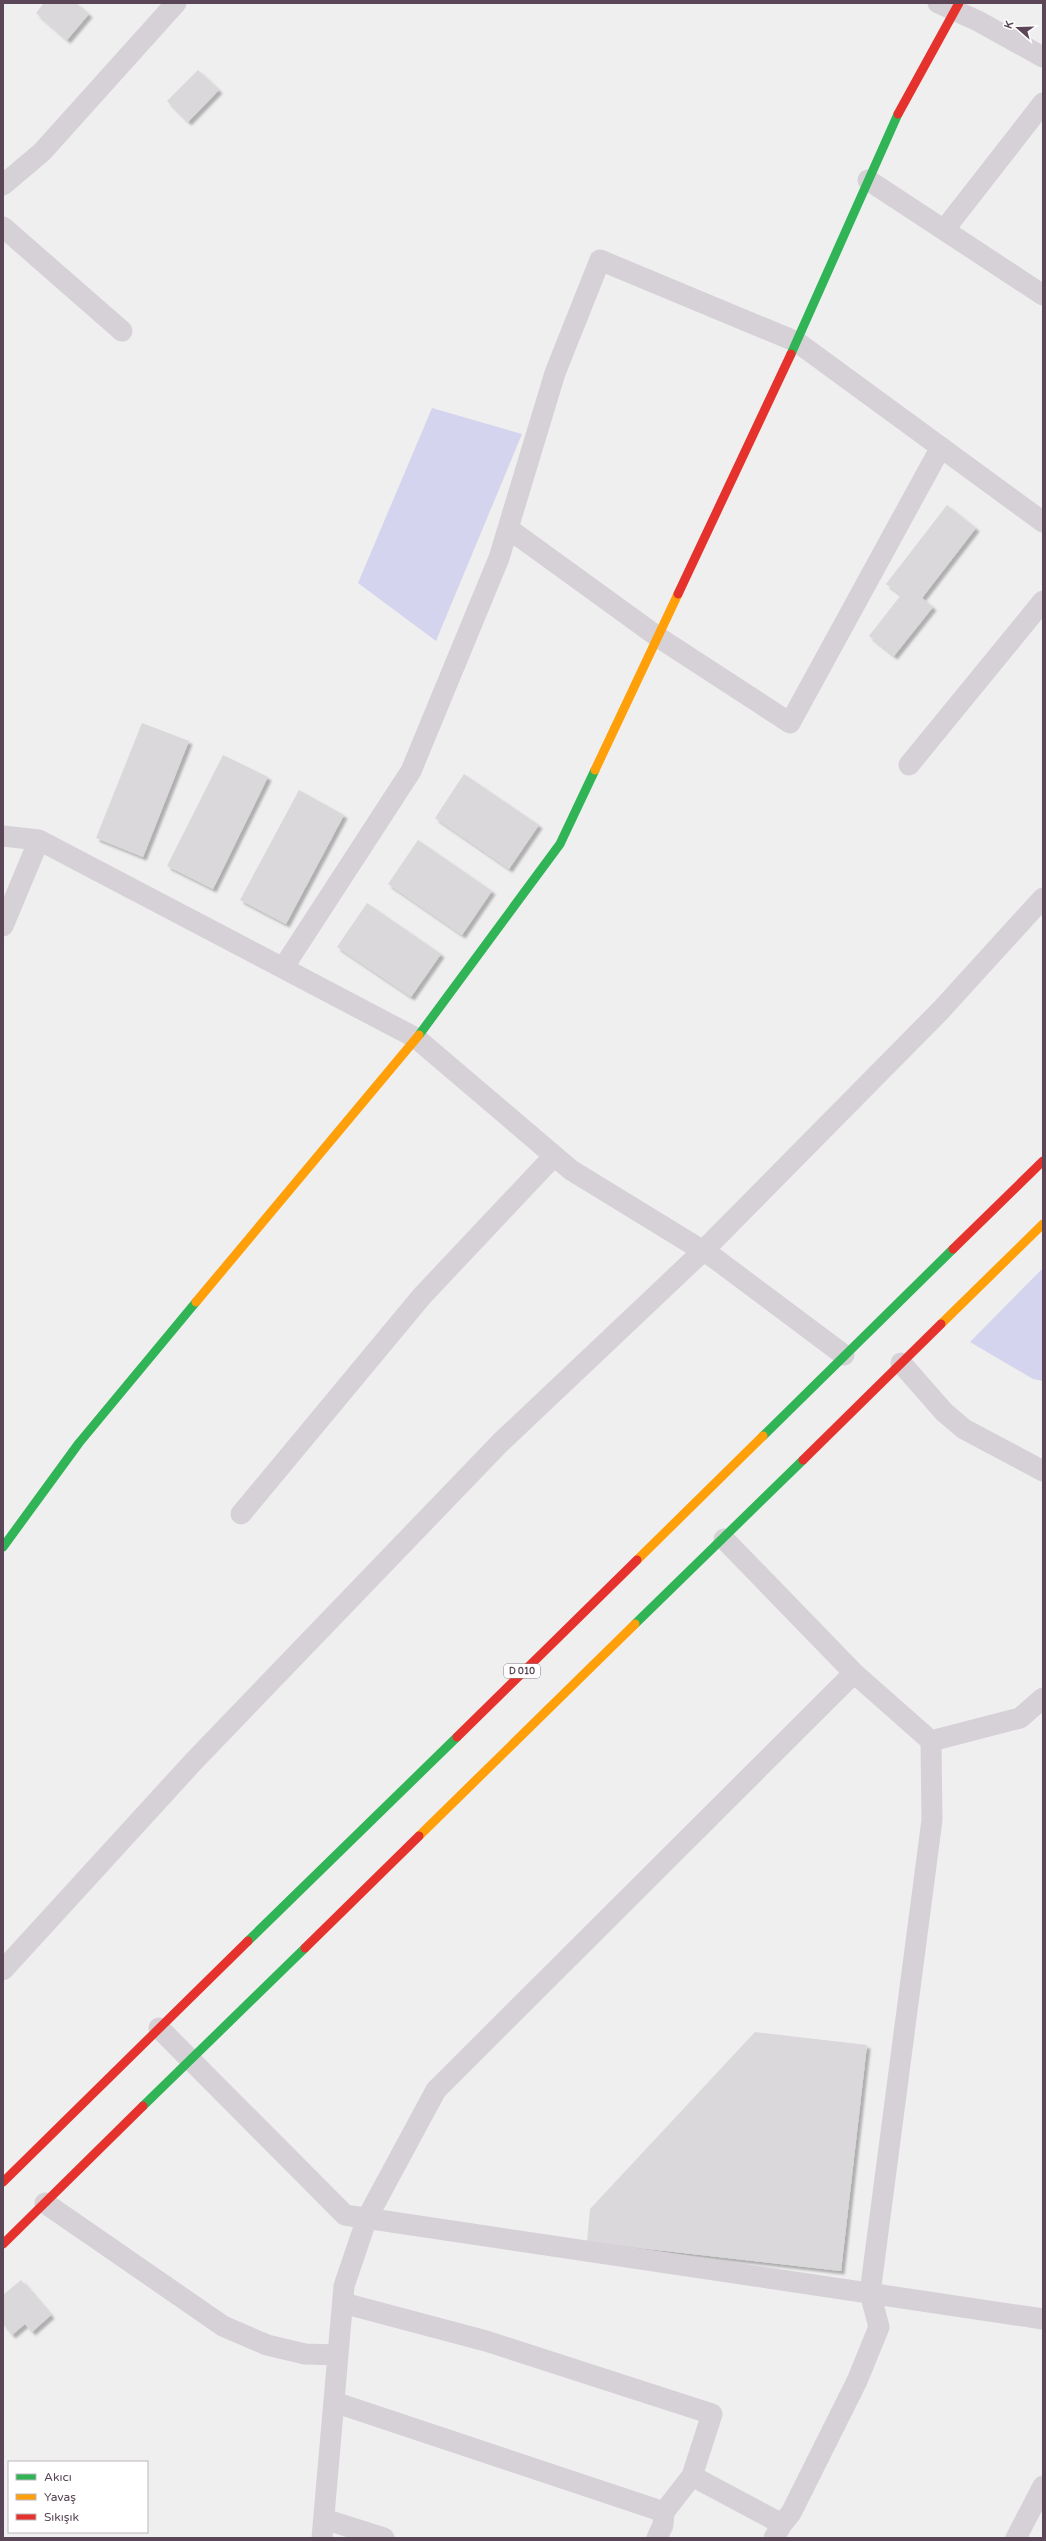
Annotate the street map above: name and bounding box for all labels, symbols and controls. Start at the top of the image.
north arrow [998,8,1038,48]
text: K [1002,18,1017,30]
road number: D 010 [504,1664,540,1678]
legend [8,2461,148,2533]
text: Akıcı [44,2470,72,2484]
text: Yavaş [44,2490,76,2504]
text: Sıkışık [44,2510,80,2524]

